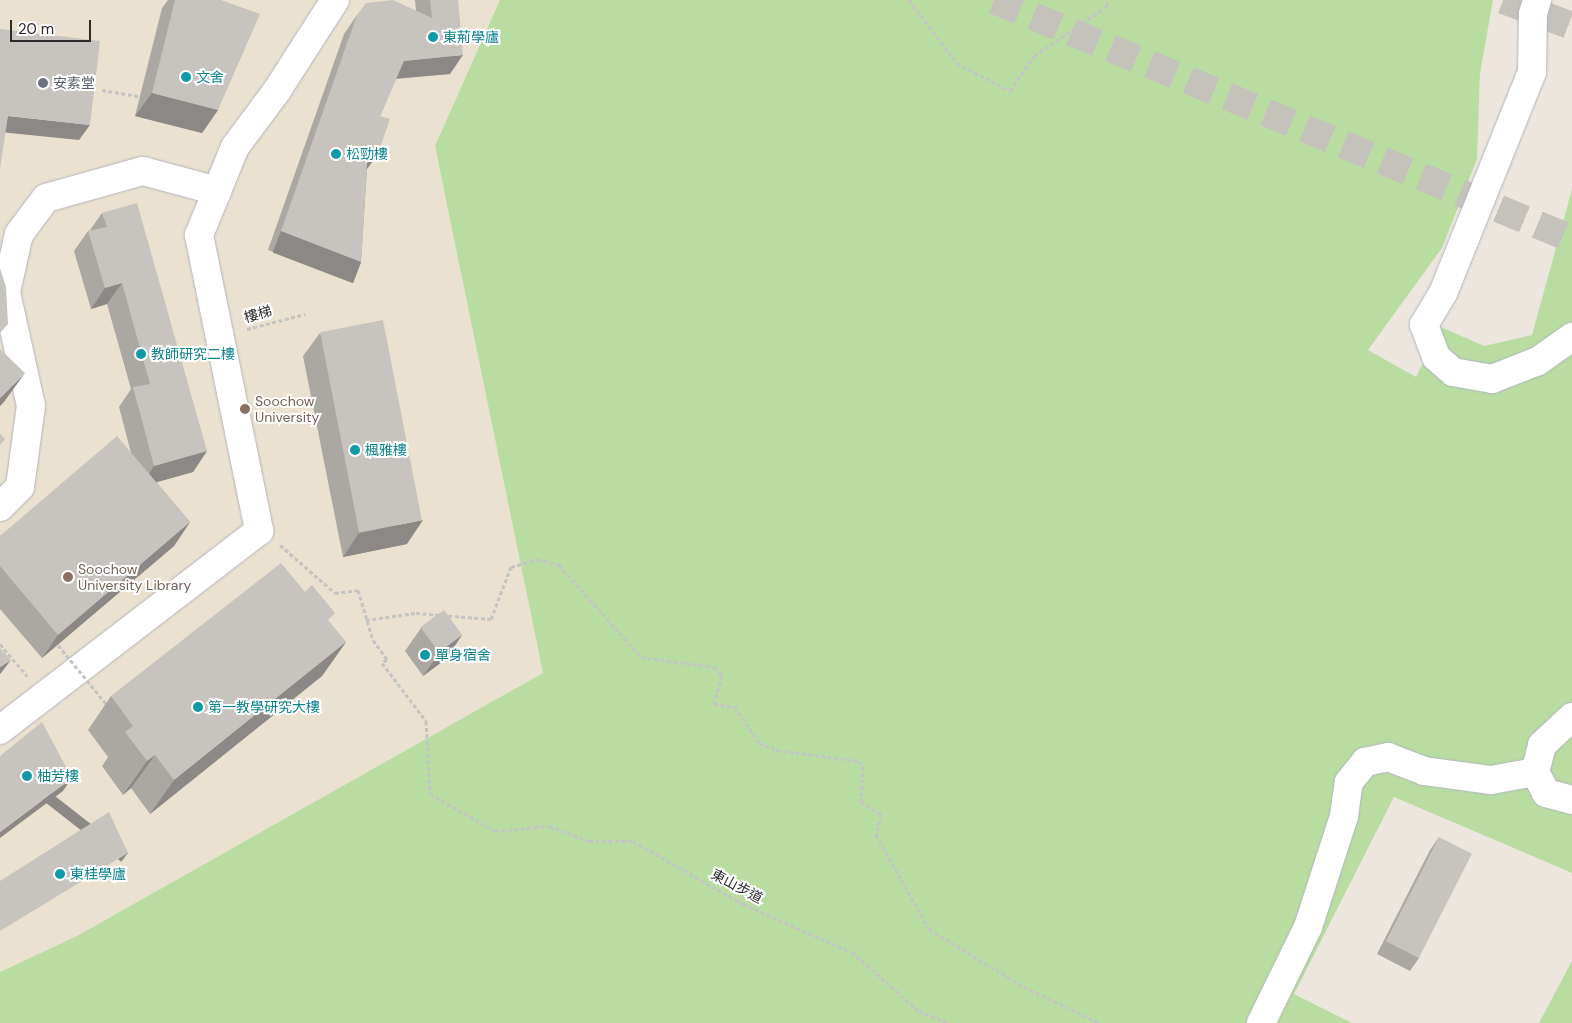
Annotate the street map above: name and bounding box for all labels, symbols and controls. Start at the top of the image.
scale bar [12,10,94,42]
text: 20 m [18,19,54,39]
place label: 東荊學廬 [443,29,499,45]
marker: 東荊學廬 [427,31,439,43]
place label: 文舍 [196,69,224,85]
marker: 文舍 [180,71,192,83]
place label: 安素堂 [53,75,95,91]
marker: 安素堂 [37,77,49,89]
place label: 松勁樓 [346,146,388,162]
marker: 松勁樓 [330,148,342,160]
street label: 樓梯 [242,302,274,326]
place label: 教師研究二樓 [151,346,235,362]
marker: 教師研究二樓 [135,348,147,360]
place label: Soochow University [255,393,319,426]
marker: Soochow University [239,403,251,415]
place label: 楓雅樓 [365,442,407,458]
marker: 楓雅樓 [349,444,361,456]
place label: Soochow University Library [78,561,191,594]
marker: Soochow University Library [62,571,74,583]
place label: 單身宿舍 [435,647,491,663]
marker: 單身宿舍 [419,649,431,661]
place label: 第一教學研究大樓 [208,699,320,715]
marker: 第一教學研究大樓 [192,701,204,713]
place label: 柚芳樓 [37,768,79,784]
marker: 柚芳樓 [21,770,33,782]
street label: 東山步道 [708,865,766,907]
place label: 東桂學廬 [70,866,126,882]
marker: 東桂學廬 [54,868,66,880]

